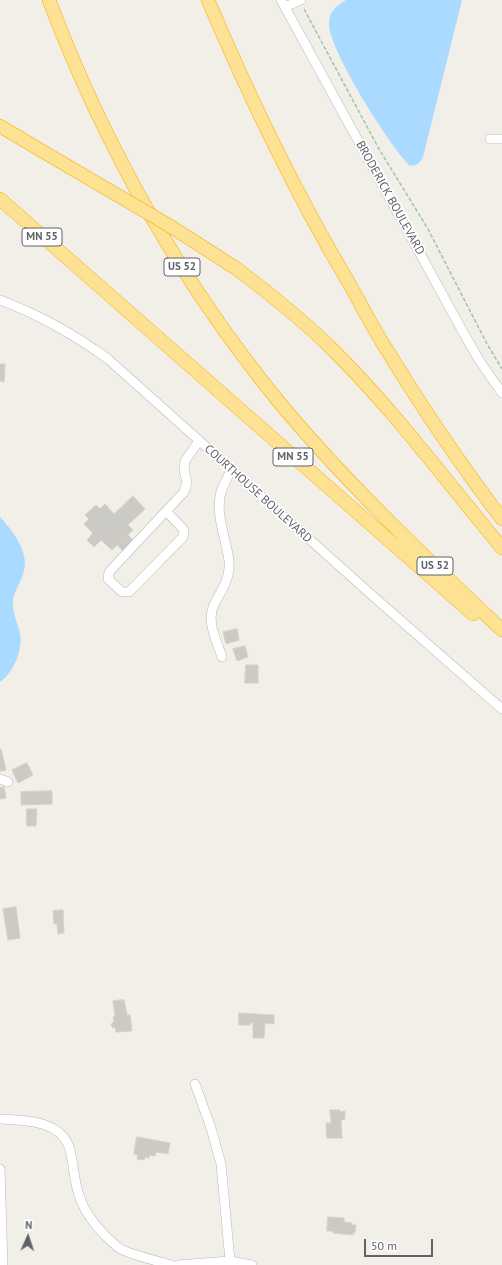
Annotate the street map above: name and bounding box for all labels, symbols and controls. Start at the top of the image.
street label: BRODERICK BOULEVARD [353,139,427,257]
road number: MN 55 [22,228,62,246]
road number: US 52 [164,258,200,276]
street label: COURTHOUSE BOULEVARD [201,442,315,546]
road number: MN 55 [273,448,313,466]
road number: US 52 [417,557,453,575]
north arrow [8,1217,48,1257]
text: N [25,1218,33,1232]
scale bar [366,1231,435,1257]
text: 50 m [371,1238,397,1253]

